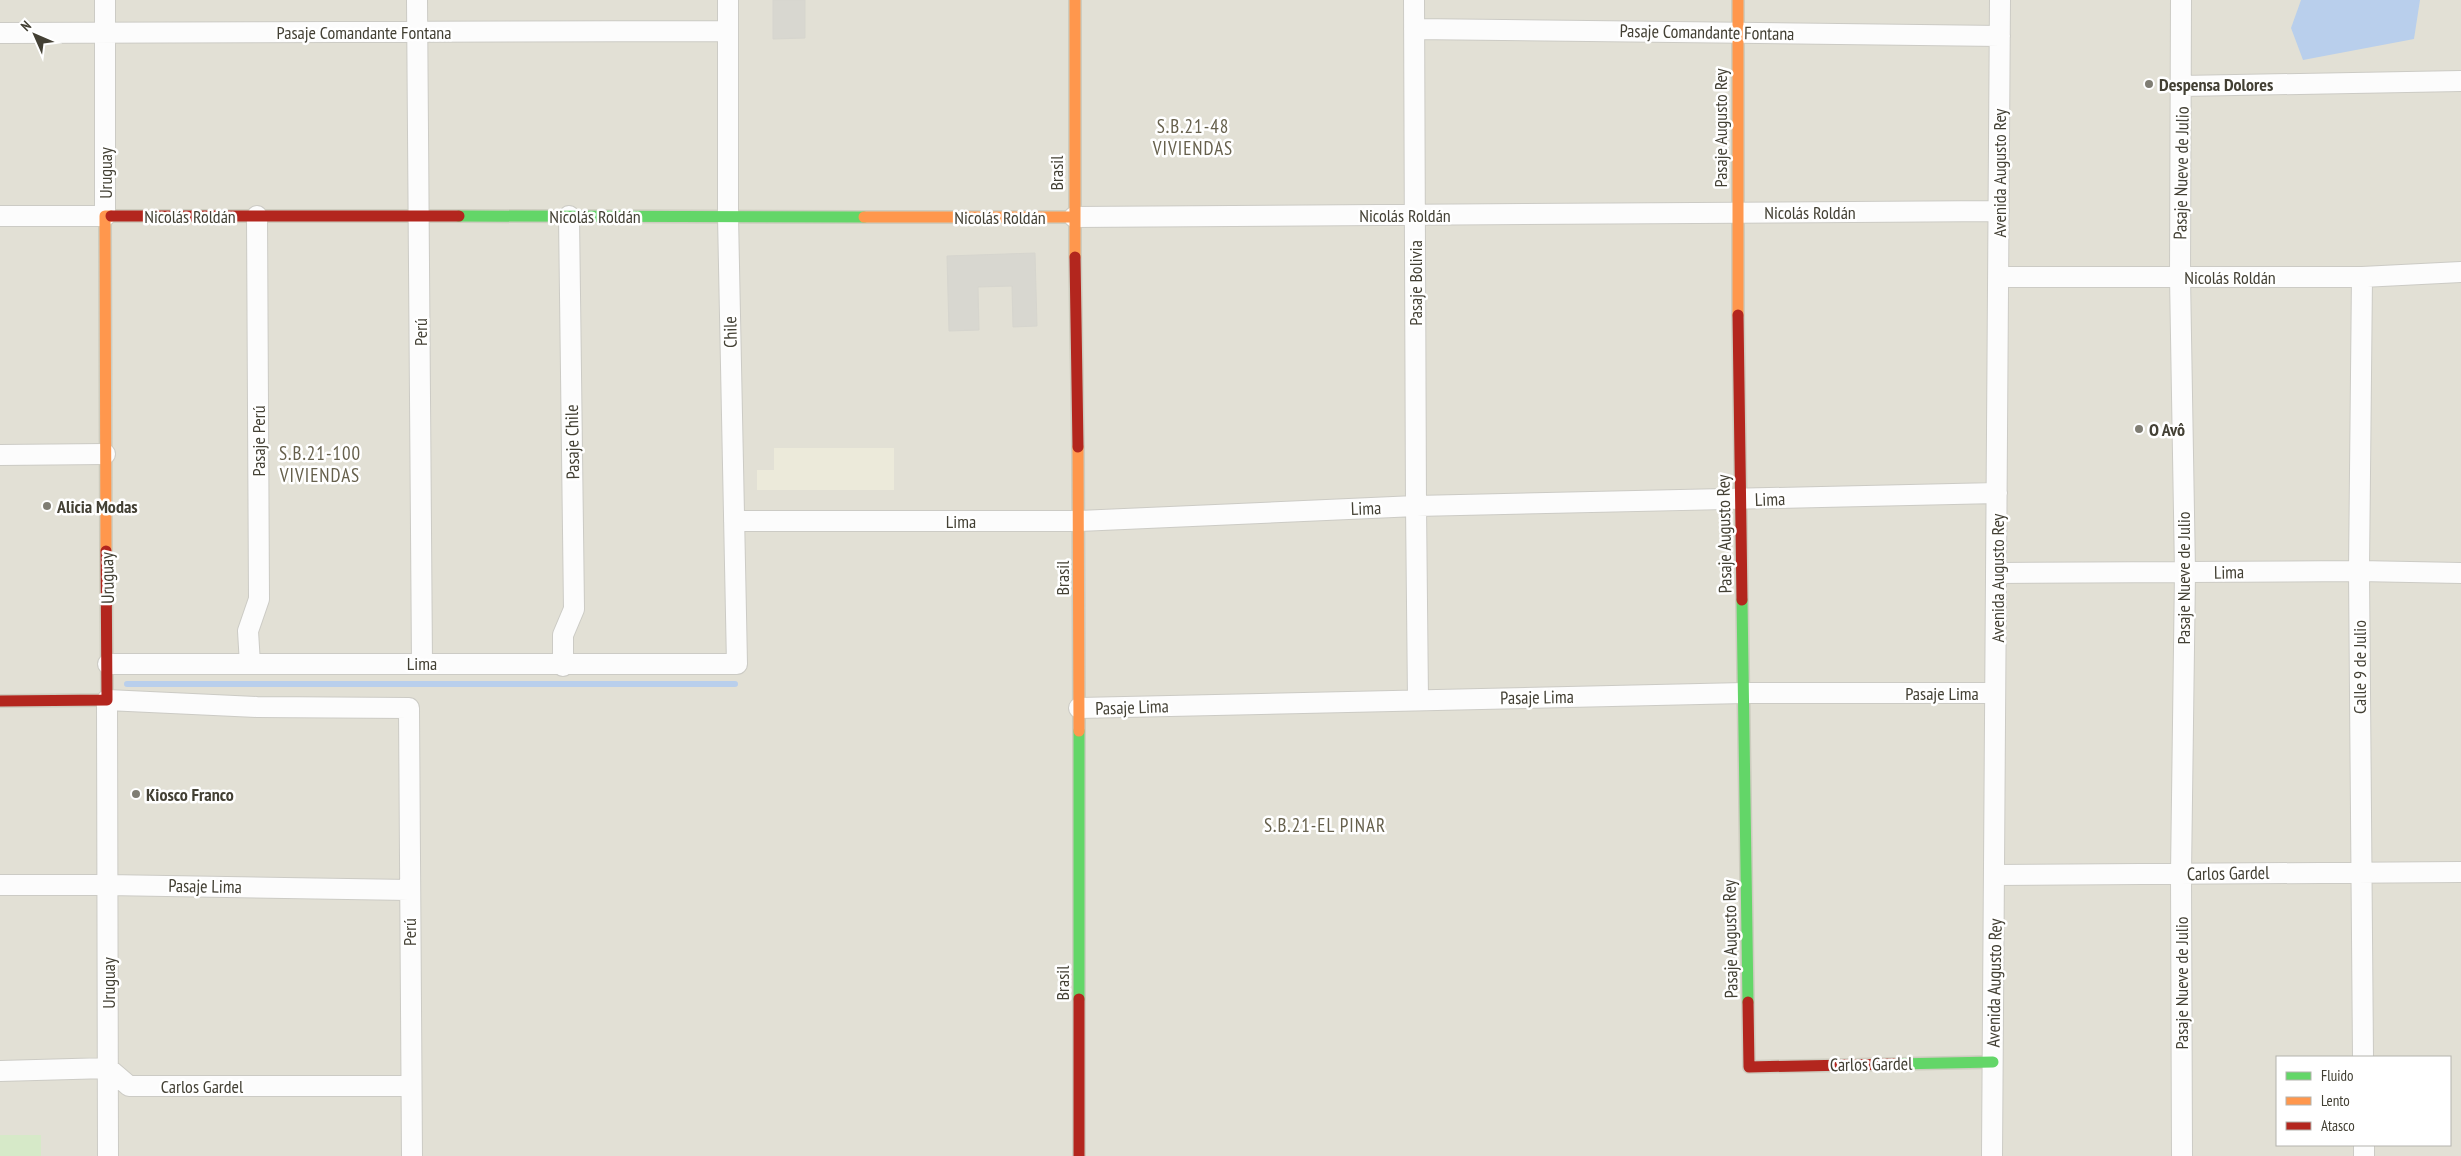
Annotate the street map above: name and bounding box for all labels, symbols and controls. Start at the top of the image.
north arrow [10,10,60,60]
text: N [17,17,35,35]
street label: Pasaje Comandante Fontana [1619,19,1795,45]
street label: Pasaje Comandante Fontana [277,21,451,44]
street label: Pasaje Augusto Rey [1709,68,1732,187]
place label: Despensa Dolores [2159,73,2273,96]
marker: Despensa Dolores [2143,78,2155,90]
street label: Pasaje Nueve de Julio [2168,106,2194,240]
street label: Avenida Augusto Rey [1988,108,2011,237]
district label: S.B.21-48 VIVIENDAS [1152,114,1233,160]
street label: Uruguay [94,147,117,199]
street label: Brasil [1045,155,1068,190]
street label: Nicolás Roldán [1764,201,1856,224]
street label: Nicolás Roldán [1359,204,1451,227]
street label: Nicolás Roldán [144,205,236,228]
street label: Nicolás Roldán [549,205,641,228]
street label: Nicolás Roldán [954,206,1046,229]
street label: Pasaje Bolivia [1404,240,1427,326]
street label: Nicolás Roldán [2184,266,2276,289]
street label: Chile [718,316,742,348]
street label: Perú [409,318,432,346]
street label: Pasaje Chile [560,404,584,480]
street label: Pasaje Perú [247,405,270,477]
place label: O Avô [2149,418,2185,441]
marker: O Avô [2133,423,2145,435]
district label: S.B.21-100 VIVIENDAS [279,441,361,487]
street label: Pasaje Augusto Rey [1711,474,1737,594]
street label: Lima [1754,487,1786,511]
place label: Alicia Modas [56,495,138,518]
street label: Lima [1350,496,1382,520]
marker: Alicia Modas [41,500,53,512]
street label: Lima [946,510,976,533]
street label: Pasaje Nueve de Julio [2172,511,2195,645]
street label: Avenida Augusto Rey [1986,513,2009,642]
street label: Uruguay [95,552,119,604]
street label: Brasil [1051,560,1074,595]
street label: Lima [2214,560,2244,584]
street label: Calle 9 de Julio [2348,620,2371,714]
street label: Lima [407,652,437,675]
street label: Pasaje Lima [1905,682,1979,705]
street label: Pasaje Lima [1500,685,1574,709]
street label: Pasaje Lima [1095,694,1169,720]
place label: Kiosco Franco [146,783,234,806]
marker: Kiosco Franco [130,788,142,800]
district label: S.B.21-EL PINAR [1264,813,1386,837]
street label: Carlos Gardel [2187,861,2270,885]
street label: Pasaje Lima [168,874,242,898]
street label: Pasaje Augusto Rey [1717,879,1743,999]
street label: Pasaje Nueve de Julio [2170,916,2193,1050]
street label: Perú [398,918,421,946]
street label: Avenida Augusto Rey [1981,918,2007,1048]
street label: Uruguay [97,957,120,1009]
street label: Brasil [1051,965,1074,1000]
street label: Carlos Gardel [1830,1052,1913,1076]
legend [2276,1056,2451,1146]
text: Fluido [2321,1066,2353,1085]
street label: Carlos Gardel [161,1075,244,1098]
text: Lento [2321,1091,2350,1110]
text: Atasco [2321,1116,2355,1135]

